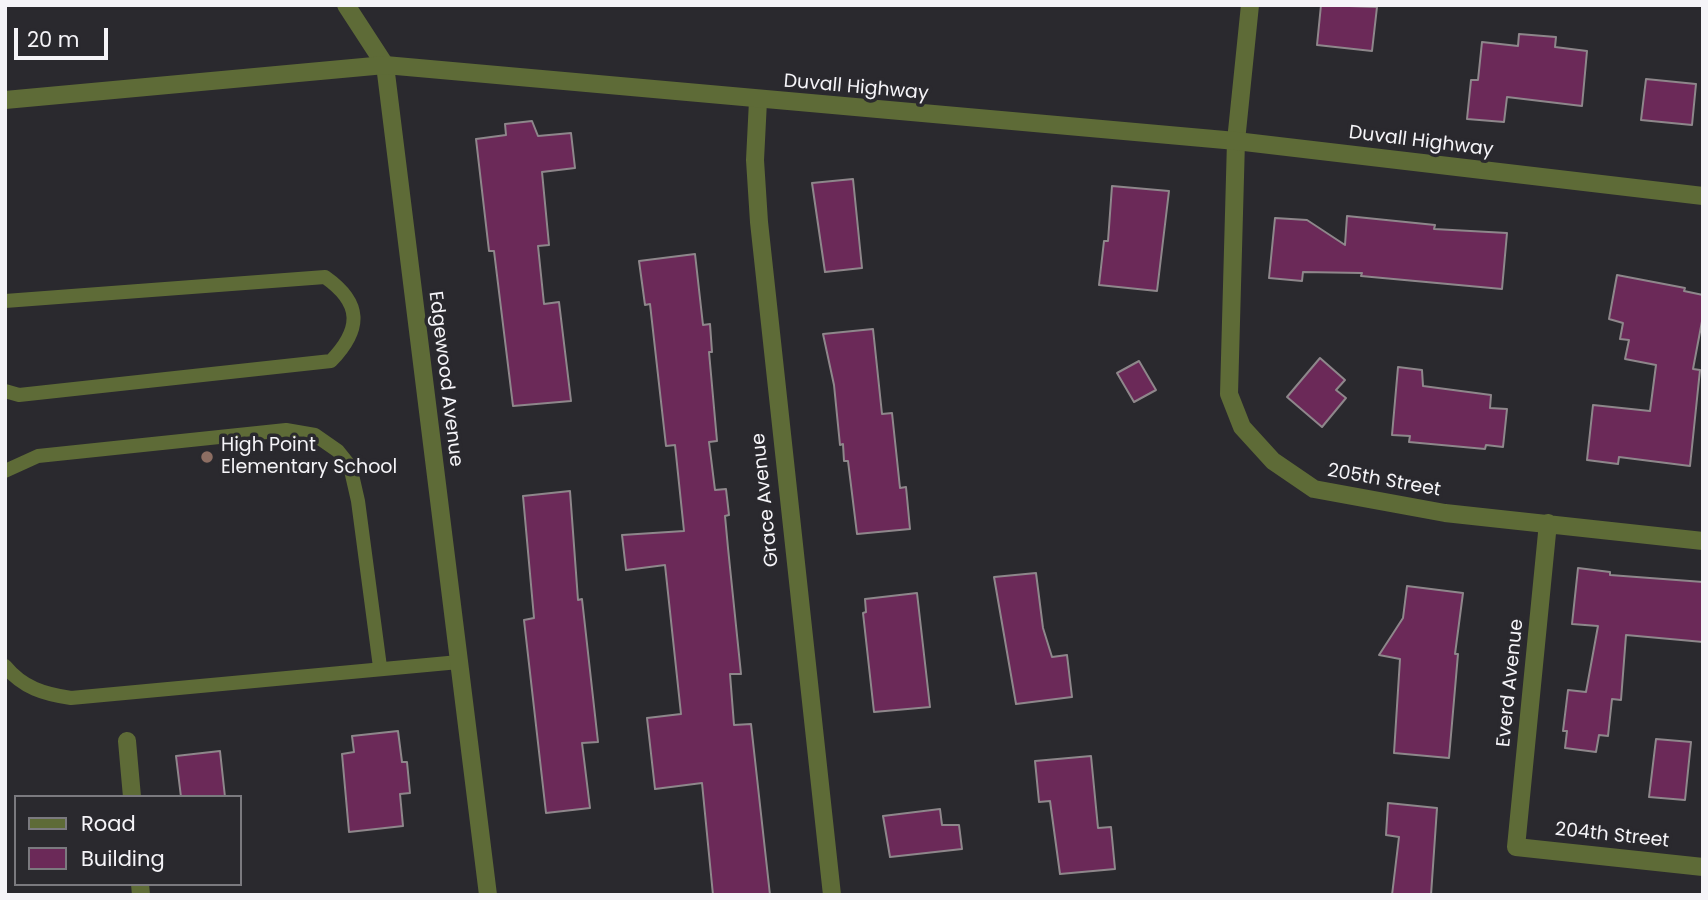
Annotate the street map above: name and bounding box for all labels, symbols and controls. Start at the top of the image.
scale bar [18,14,112,58]
text: 20 m [27,25,80,54]
street label: Duvall Highway [783,70,929,106]
street label: Duvall Highway [1347,122,1495,162]
street label: Edgewood Avenue [423,290,467,468]
street label: Grace Avenue [748,432,784,568]
place label: High Point Elementary School [221,435,397,479]
marker: High Point Elementary School [199,449,215,465]
street label: 205th Street [1326,460,1442,502]
street label: Everd Avenue [1493,618,1529,748]
legend [14,795,242,886]
text: Road [81,809,136,838]
street label: 204th Street [1554,819,1670,853]
text: Building [81,844,165,873]

